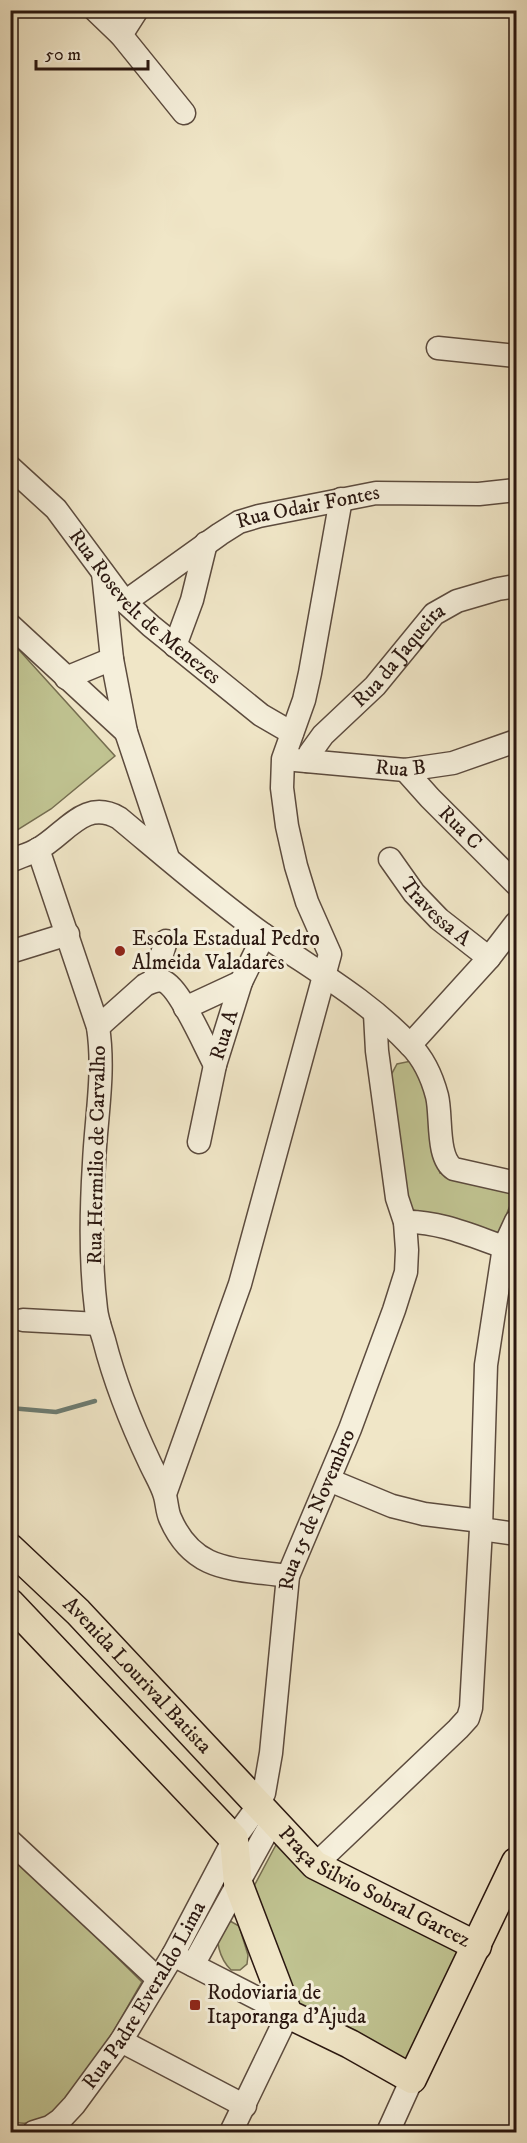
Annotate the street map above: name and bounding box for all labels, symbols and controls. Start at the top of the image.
scale bar [36,33,148,71]
text: 50 m [45,44,81,66]
street label: Rua Odair Fontes [233,480,382,535]
street label: Rua Rosevelt de Menezes [63,524,226,690]
street label: Rua da Jaqueira [347,597,450,713]
street label: Rua B [374,754,428,783]
street label: Rua C [433,801,487,855]
street label: Travessa A [394,872,477,952]
place label: Escola Estadual Pedro Almeida Valadares [132,926,320,976]
marker: Escola Estadual Pedro Almeida Valadares [113,944,127,958]
street label: Rua A [204,1006,245,1063]
street label: Rua Hermilio de Carvalho [82,1045,112,1265]
street label: Rua 15 de Novembro [274,1425,361,1591]
street label: Avenida Lourival Batista [57,1591,217,1759]
street label: Praça Silvio Sobral Garcez [273,1821,475,1954]
street label: Rua Padre Everaldo Lima [77,1897,212,2095]
place label: Rodoviaria de Itaporanga d'Ajuda [207,1980,366,2030]
marker: Rodoviaria de Itaporanga d'Ajuda [188,1998,202,2012]

